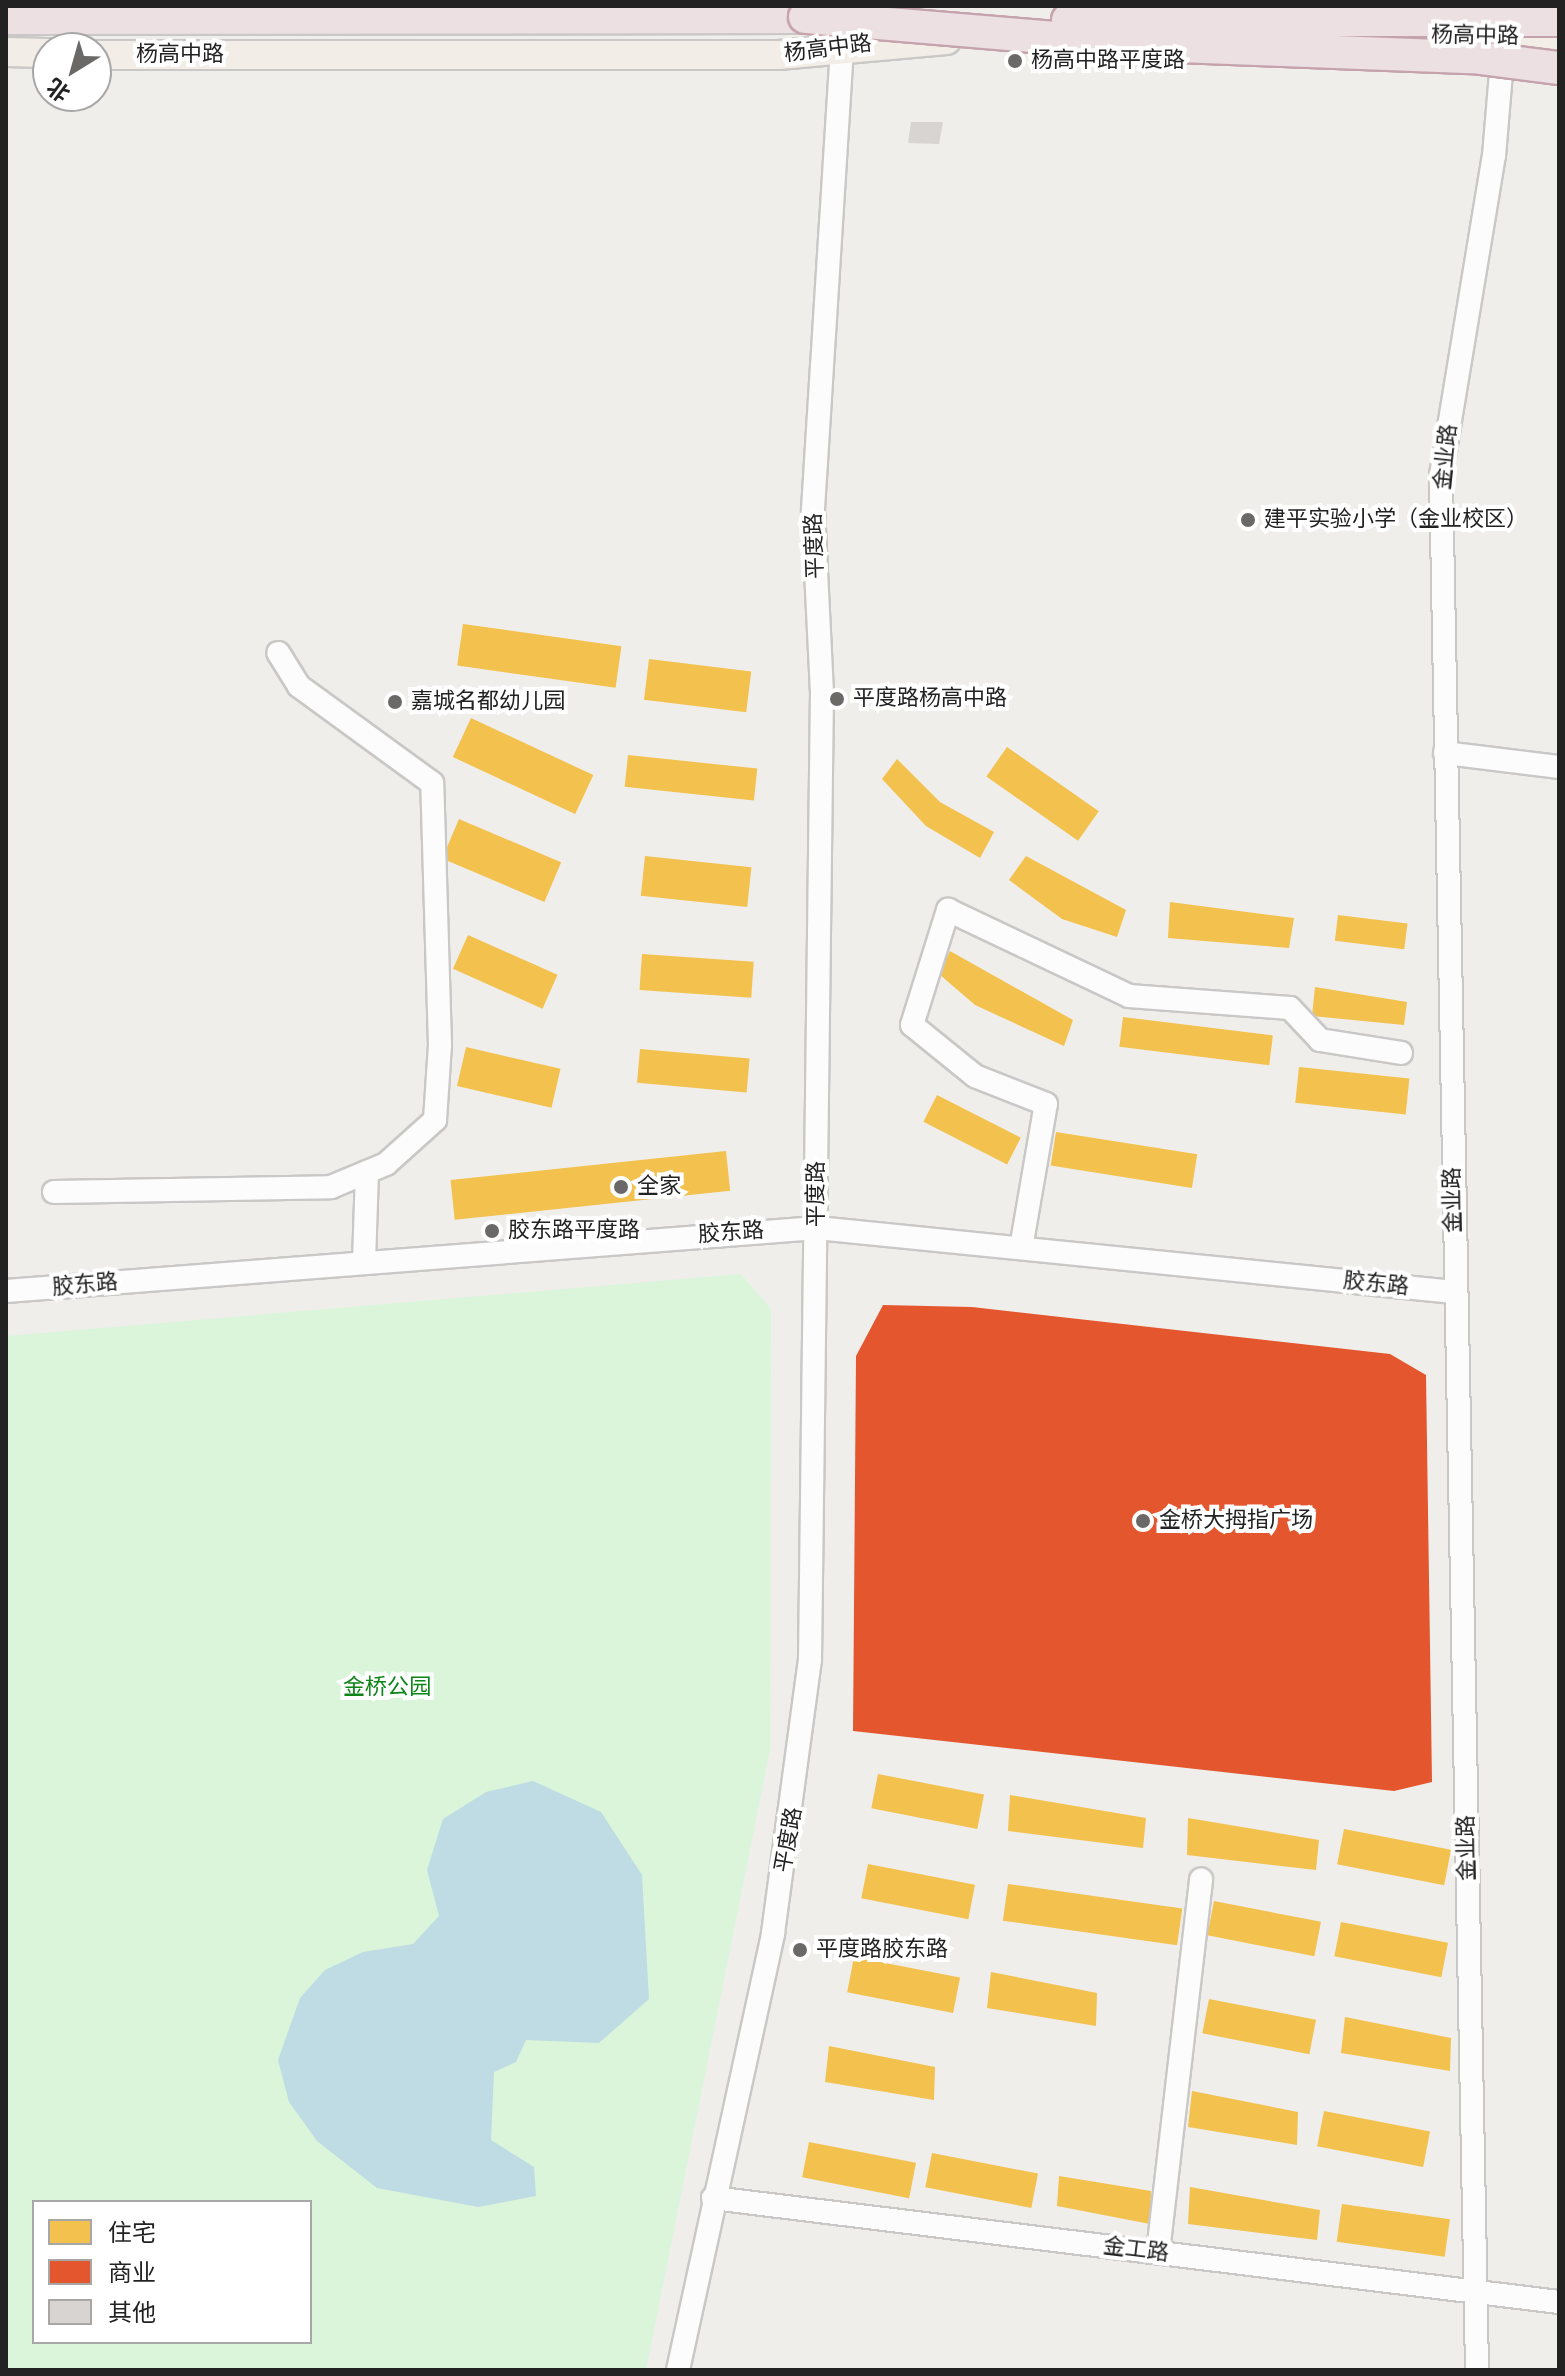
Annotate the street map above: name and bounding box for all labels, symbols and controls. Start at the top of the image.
street label: 杨高中路 [1431,22,1519,50]
street label: 杨高中路 [783,31,873,67]
north arrow [32,32,112,112]
street label: 杨高中路 [136,42,224,68]
place label: 杨高中路平度路 [1031,48,1185,74]
marker: 杨高中路平度路 [1006,52,1024,70]
text: 北 [40,70,77,109]
street label: 金业路 [1429,423,1463,491]
place label: 建平实验小学（金业校区） [1264,507,1528,533]
marker: 建平实验小学（金业校区） [1239,511,1257,529]
street label: 平度路 [801,513,829,579]
place label: 平度路杨高中路 [853,686,1007,712]
place label: 嘉城名都幼儿园 [411,689,565,715]
marker: 平度路杨高中路 [828,690,846,708]
marker: 嘉城名都幼儿园 [386,693,404,711]
street label: 平度路 [804,1161,830,1227]
street label: 金业路 [1439,1167,1467,1233]
place label: 全家 [637,1174,681,1200]
marker: 全家 [612,1178,630,1196]
place label: 胶东路平度路 [508,1218,640,1244]
street label: 胶东路 [697,1218,765,1248]
marker: 胶东路平度路 [483,1222,501,1240]
street label: 胶东路 [1342,1267,1410,1301]
street label: 胶东路 [51,1269,119,1301]
place label: 金桥大拇指广场 [1159,1508,1313,1534]
marker: 金桥大拇指广场 [1134,1512,1152,1530]
park label: 金桥公园 [343,1675,431,1701]
street label: 平度路 [770,1805,808,1875]
street label: 金业路 [1453,1815,1481,1881]
place label: 平度路胶东路 [816,1937,948,1963]
marker: 平度路胶东路 [791,1941,809,1959]
legend [32,2200,312,2344]
text: 住宅 [108,2216,156,2251]
street label: 金工路 [1102,2233,1170,2267]
text: 商业 [108,2256,156,2291]
text: 其他 [108,2296,156,2331]

